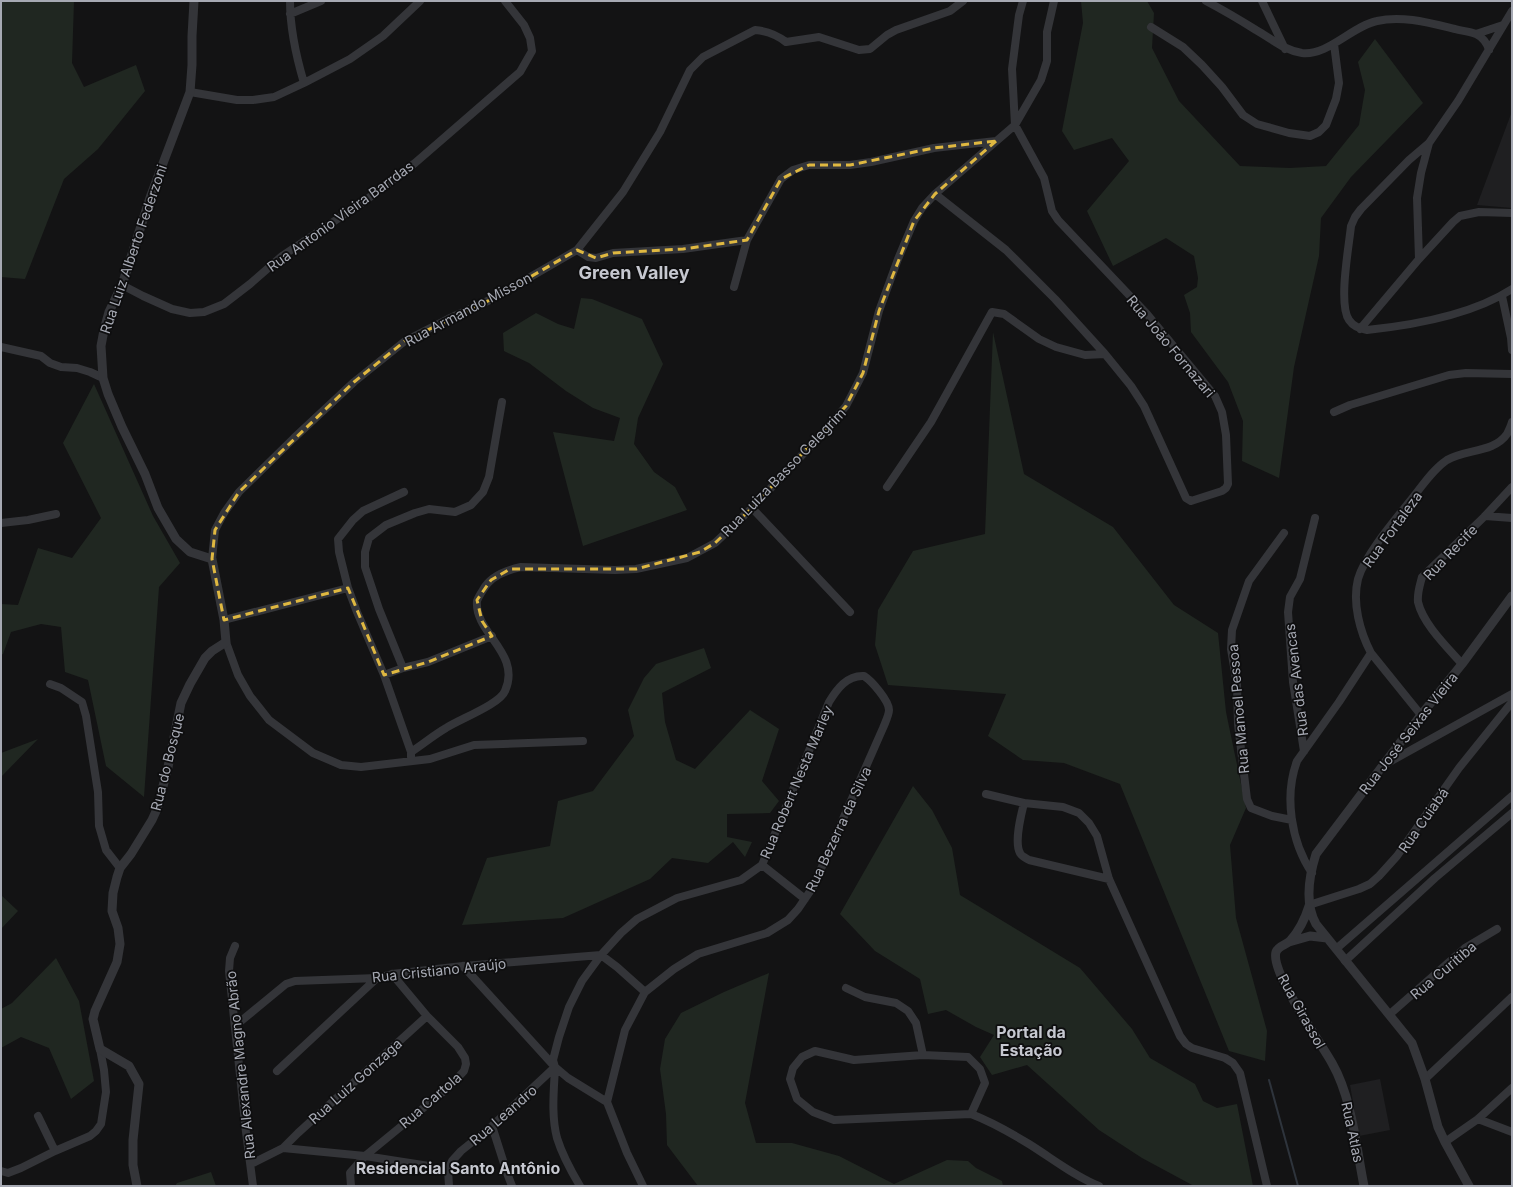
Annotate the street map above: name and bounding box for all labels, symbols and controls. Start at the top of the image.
street label: Rua Antonio Vieira Barrdas [263,157,417,275]
street label: Rua Luiz Alberto Federzoni [96,162,170,336]
district label: Green Valley [578,262,690,283]
street label: Rua Armando Misson [402,268,534,350]
street label: Rua João Fornazari [1123,292,1219,400]
street label: Rua Luiza Basso Celegrim [717,404,849,540]
street label: Rua Fortaleza [1359,488,1425,570]
street label: Rua Recife [1419,521,1481,583]
street label: Rua das Avencas [1281,623,1311,737]
street label: Rua Manoel Pessoa [1224,644,1252,774]
street label: Rua José Seixas Vieira [1355,669,1461,797]
street label: Rua Robert Nesta Marley [756,703,836,861]
street label: Rua do Bosque [147,711,187,813]
street label: Rua Bezerra da Silva [801,764,875,894]
street label: Rua Cuiabá [1394,784,1452,856]
street label: Rua Curitiba [1407,937,1479,1003]
street label: Rua Cristiano Araújo [371,954,507,986]
street label: Rua Alexandre Magno Abrão [222,970,258,1160]
street label: Rua Girassol [1275,971,1329,1051]
district label: Portal da Estação [996,1022,1066,1060]
street label: Rua Luiz Gonzaga [305,1035,405,1127]
street label: Rua Cartola [395,1068,465,1132]
street label: Rua Leandro [466,1081,540,1149]
street label: Rua Atlas [1338,1100,1368,1164]
district label: Residencial Santo Antônio [356,1158,560,1178]

